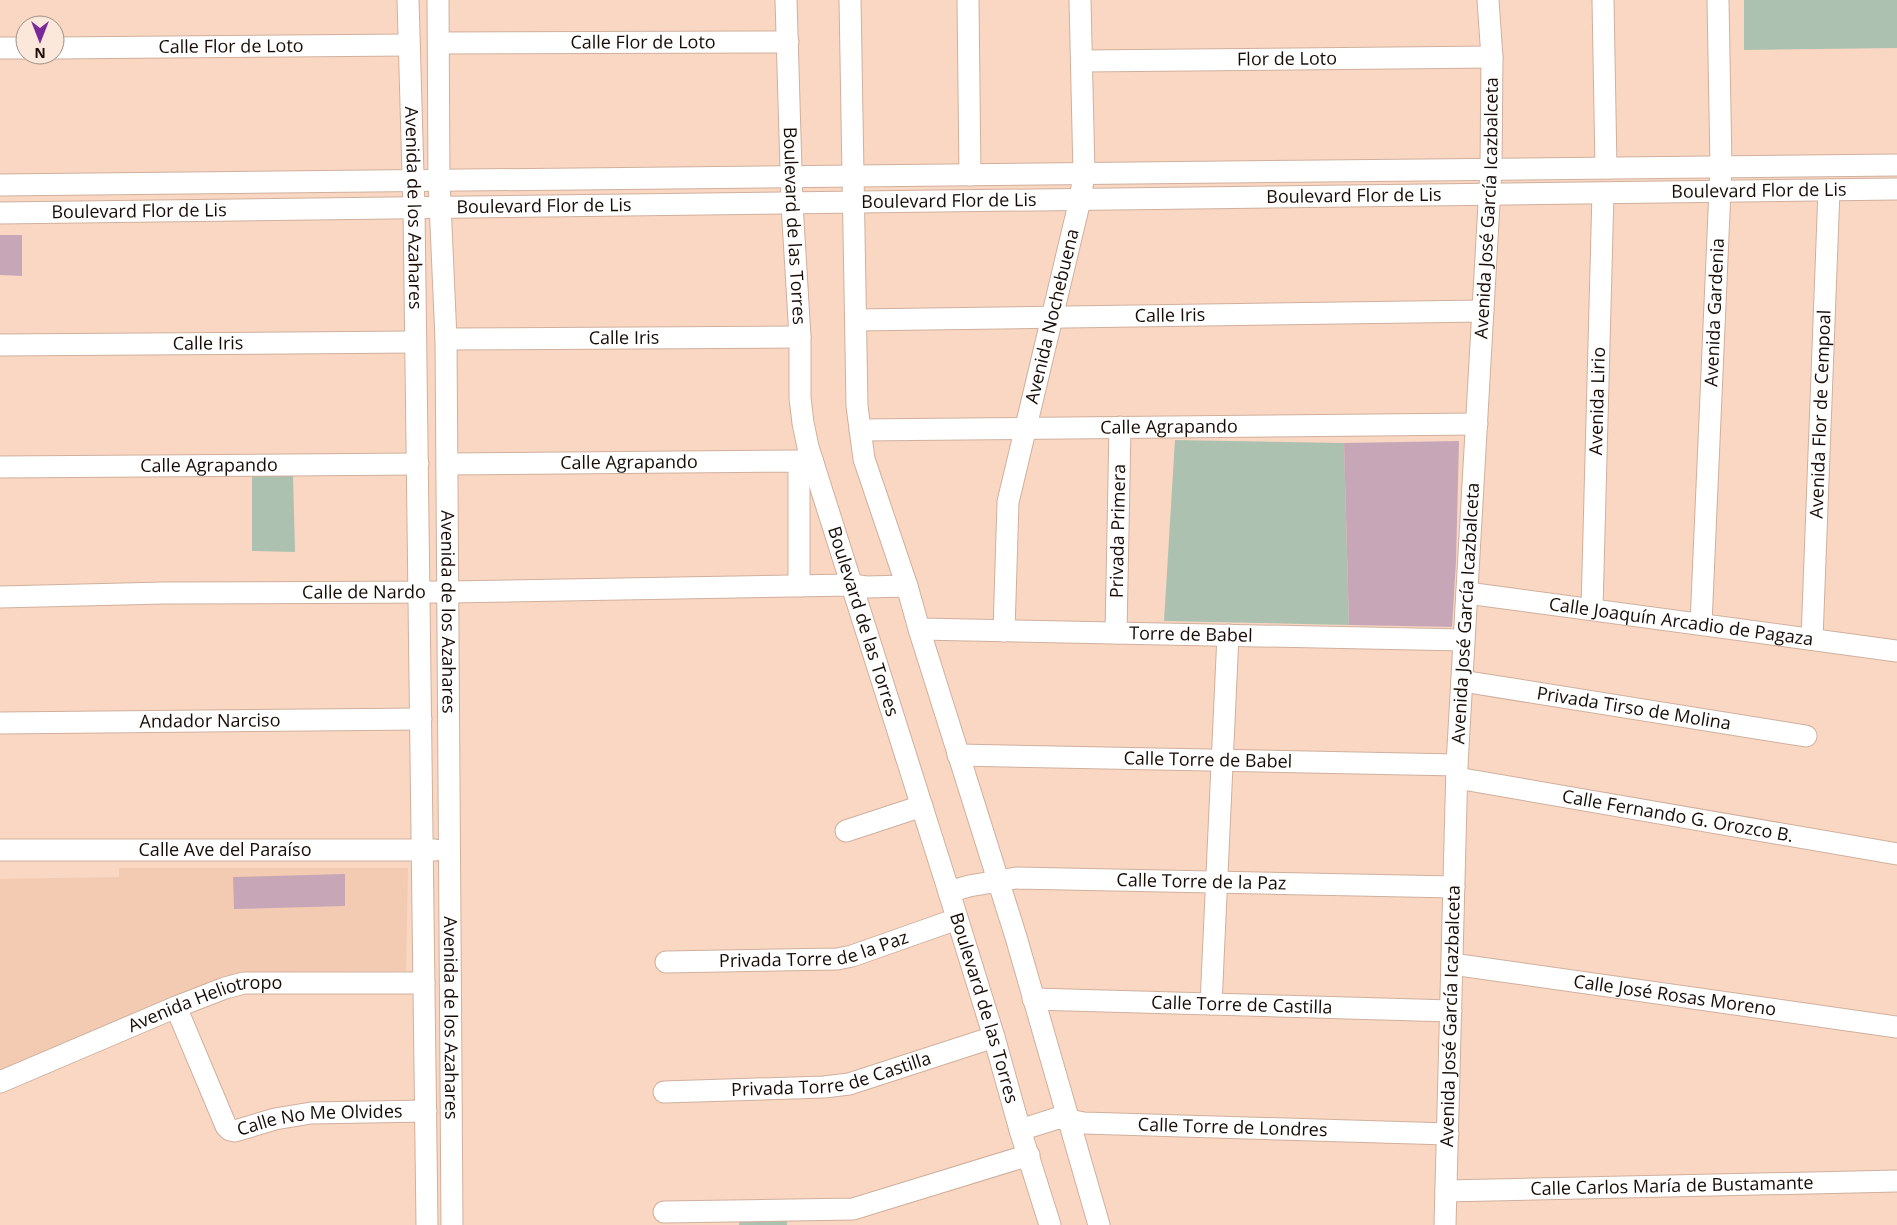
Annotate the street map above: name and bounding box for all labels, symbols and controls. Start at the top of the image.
north arrow [15,15,65,65]
street label: Calle Flor de Loto [570,29,716,54]
street label: Calle Flor de Loto [158,33,304,58]
text: N [34,44,46,63]
street label: Flor de Loto [1237,46,1337,70]
street label: Avenida José García Icazbalceta [1468,77,1503,340]
street label: Avenida de los Azahares [400,106,428,310]
street label: Boulevard de las Torres [779,127,812,325]
street label: Boulevard Flor de Lis [1671,177,1847,203]
street label: Boulevard Flor de Lis [1266,182,1442,208]
street label: Boulevard Flor de Lis [861,187,1037,213]
street label: Boulevard Flor de Lis [456,192,632,218]
street label: Boulevard Flor de Lis [51,197,227,223]
street label: Avenida Nochebuena [1019,226,1084,406]
street label: Avenida Gardenia [1698,237,1729,387]
street label: Calle Iris [1134,302,1206,327]
street label: Avenida Flor de Cempoal [1804,309,1835,519]
street label: Calle Iris [589,325,659,349]
street label: Calle Iris [173,330,243,355]
street label: Avenida Lirio [1583,346,1610,456]
street label: Calle Agrapando [1100,413,1238,439]
street label: Calle Agrapando [560,449,698,474]
street label: Calle Agrapando [140,452,278,477]
street label: Privada Primera [1104,464,1130,598]
street label: Avenida José García Icazbalceta [1445,482,1484,745]
street label: Avenida de los Azahares [436,510,462,714]
street label: Boulevard de las Torres [823,523,906,719]
street label: Calle de Nardo [302,579,426,604]
street label: Calle Joaquín Arcadio de Pagaza [1547,591,1815,651]
street label: Torre de Babel [1129,620,1253,647]
street label: Privada Tirso de Molina [1535,680,1733,735]
street label: Andador Narciso [139,707,281,733]
street label: Calle Torre de Babel [1123,745,1293,773]
street label: Calle Fernando G. Orozco B. [1560,783,1795,847]
street label: Calle Ave del Paraíso [139,837,311,861]
street label: Calle Torre de la Paz [1116,867,1287,895]
street label: Avenida José García Icazbalceta [1434,885,1465,1147]
street label: Boulevard de las Torres [945,909,1025,1106]
street label: Avenida de los Azahares [439,916,464,1120]
street label: Privada Torre de la Paz [719,924,911,972]
street label: Calle José Rosas Moreno [1572,968,1778,1021]
street label: Avenida Heliotropo [124,970,282,1037]
street label: Calle Torre de Castilla [1151,989,1333,1019]
street label: Privada Torre de Castilla [731,1045,934,1101]
street label: Calle No Me Olvides [234,1098,403,1141]
street label: Calle Torre de Londres [1137,1112,1328,1141]
street label: Calle Carlos María de Bustamante [1530,1170,1814,1200]

